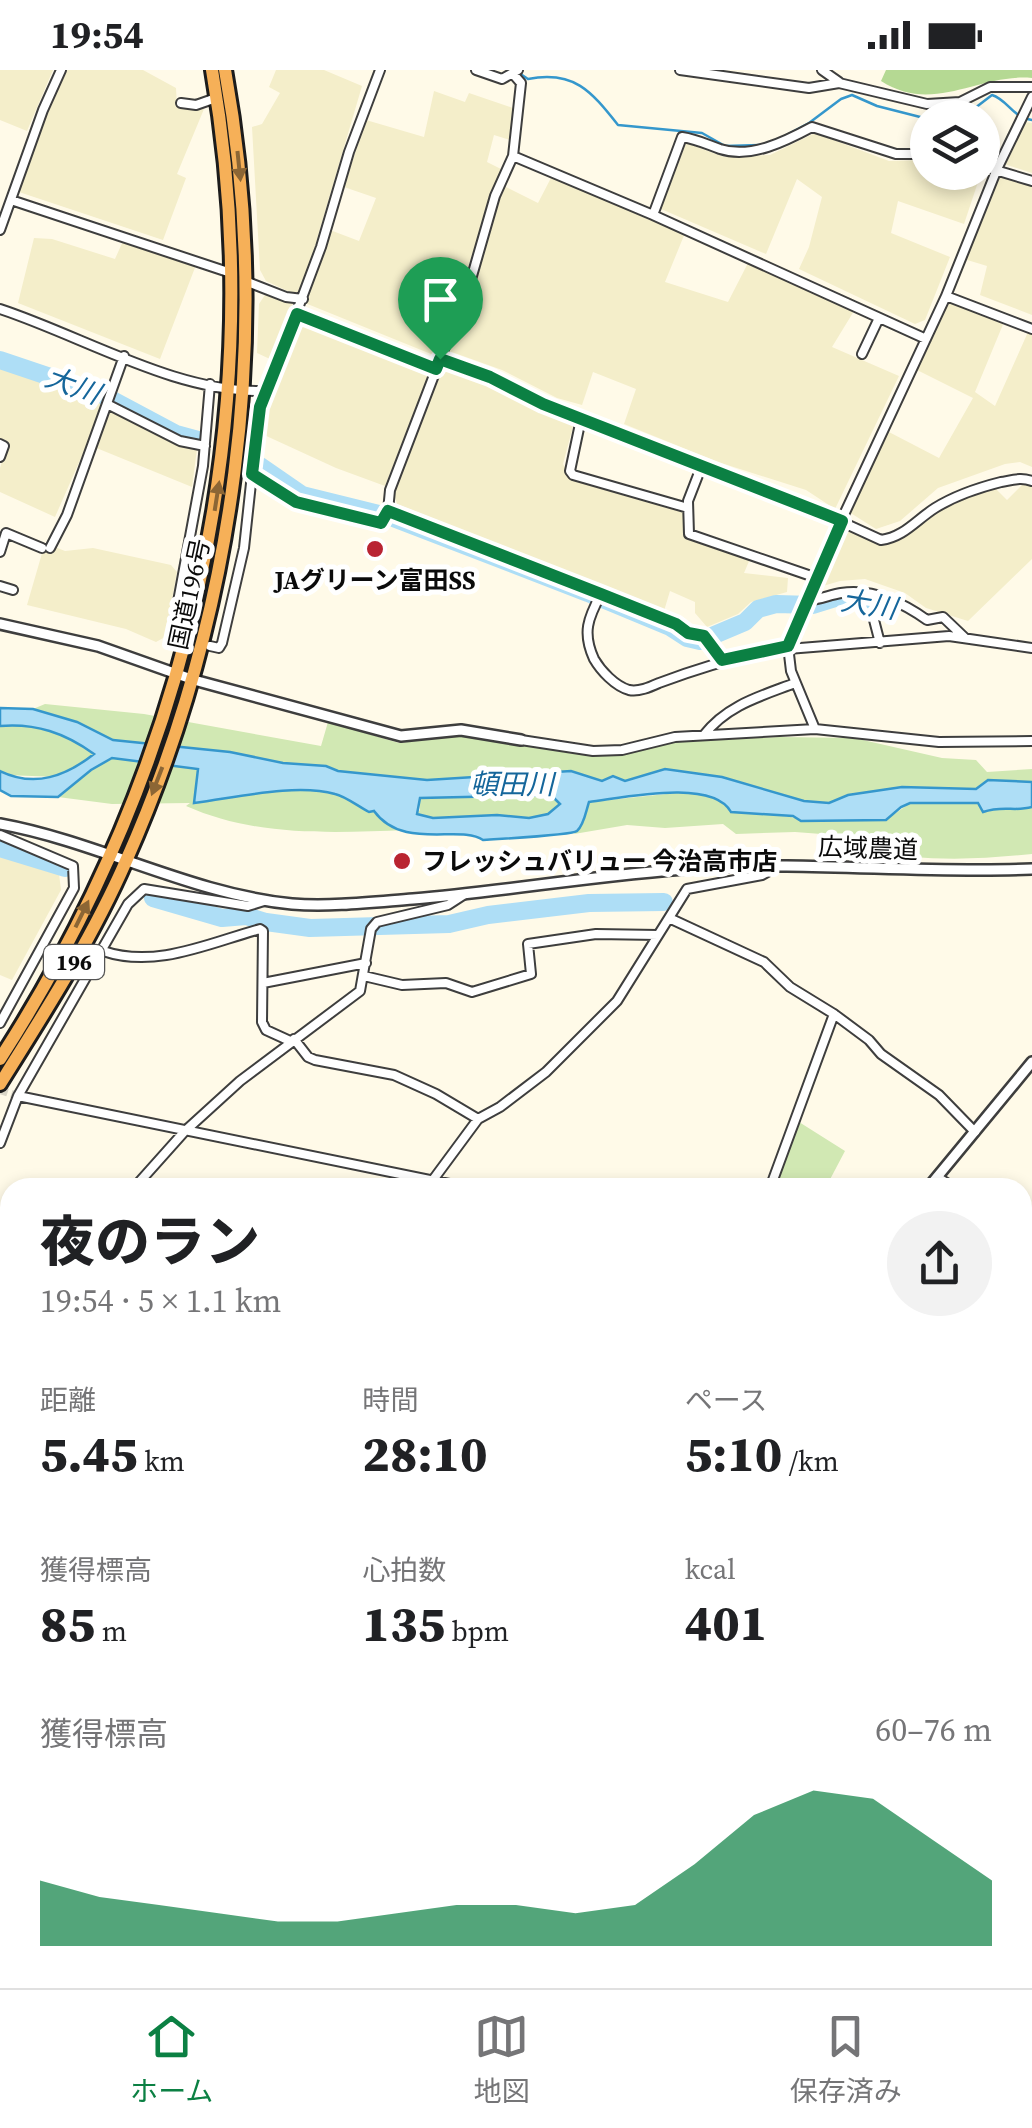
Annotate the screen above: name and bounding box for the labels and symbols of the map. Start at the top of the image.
one-way arrow [232,151,248,183]
pin [398,257,483,360]
water label: 大川 [40,358,109,413]
one-way arrow [209,480,225,512]
street label: 国道196号 [161,535,217,653]
marker: JAグリーン富田SS [364,538,386,560]
place label: JAグリーン富田SS [272,563,476,597]
water label: 大川 [838,581,903,628]
water label: 頓田川 [470,765,557,803]
one-way arrow [149,766,164,796]
street label: 広域農道 [817,829,919,867]
place label: フレッシュバリュー 今治高市店 [422,844,777,878]
marker: フレッシュバリュー 今治高市店 [391,850,413,872]
one-way arrow [73,899,90,928]
road number: 196 [44,945,104,979]

